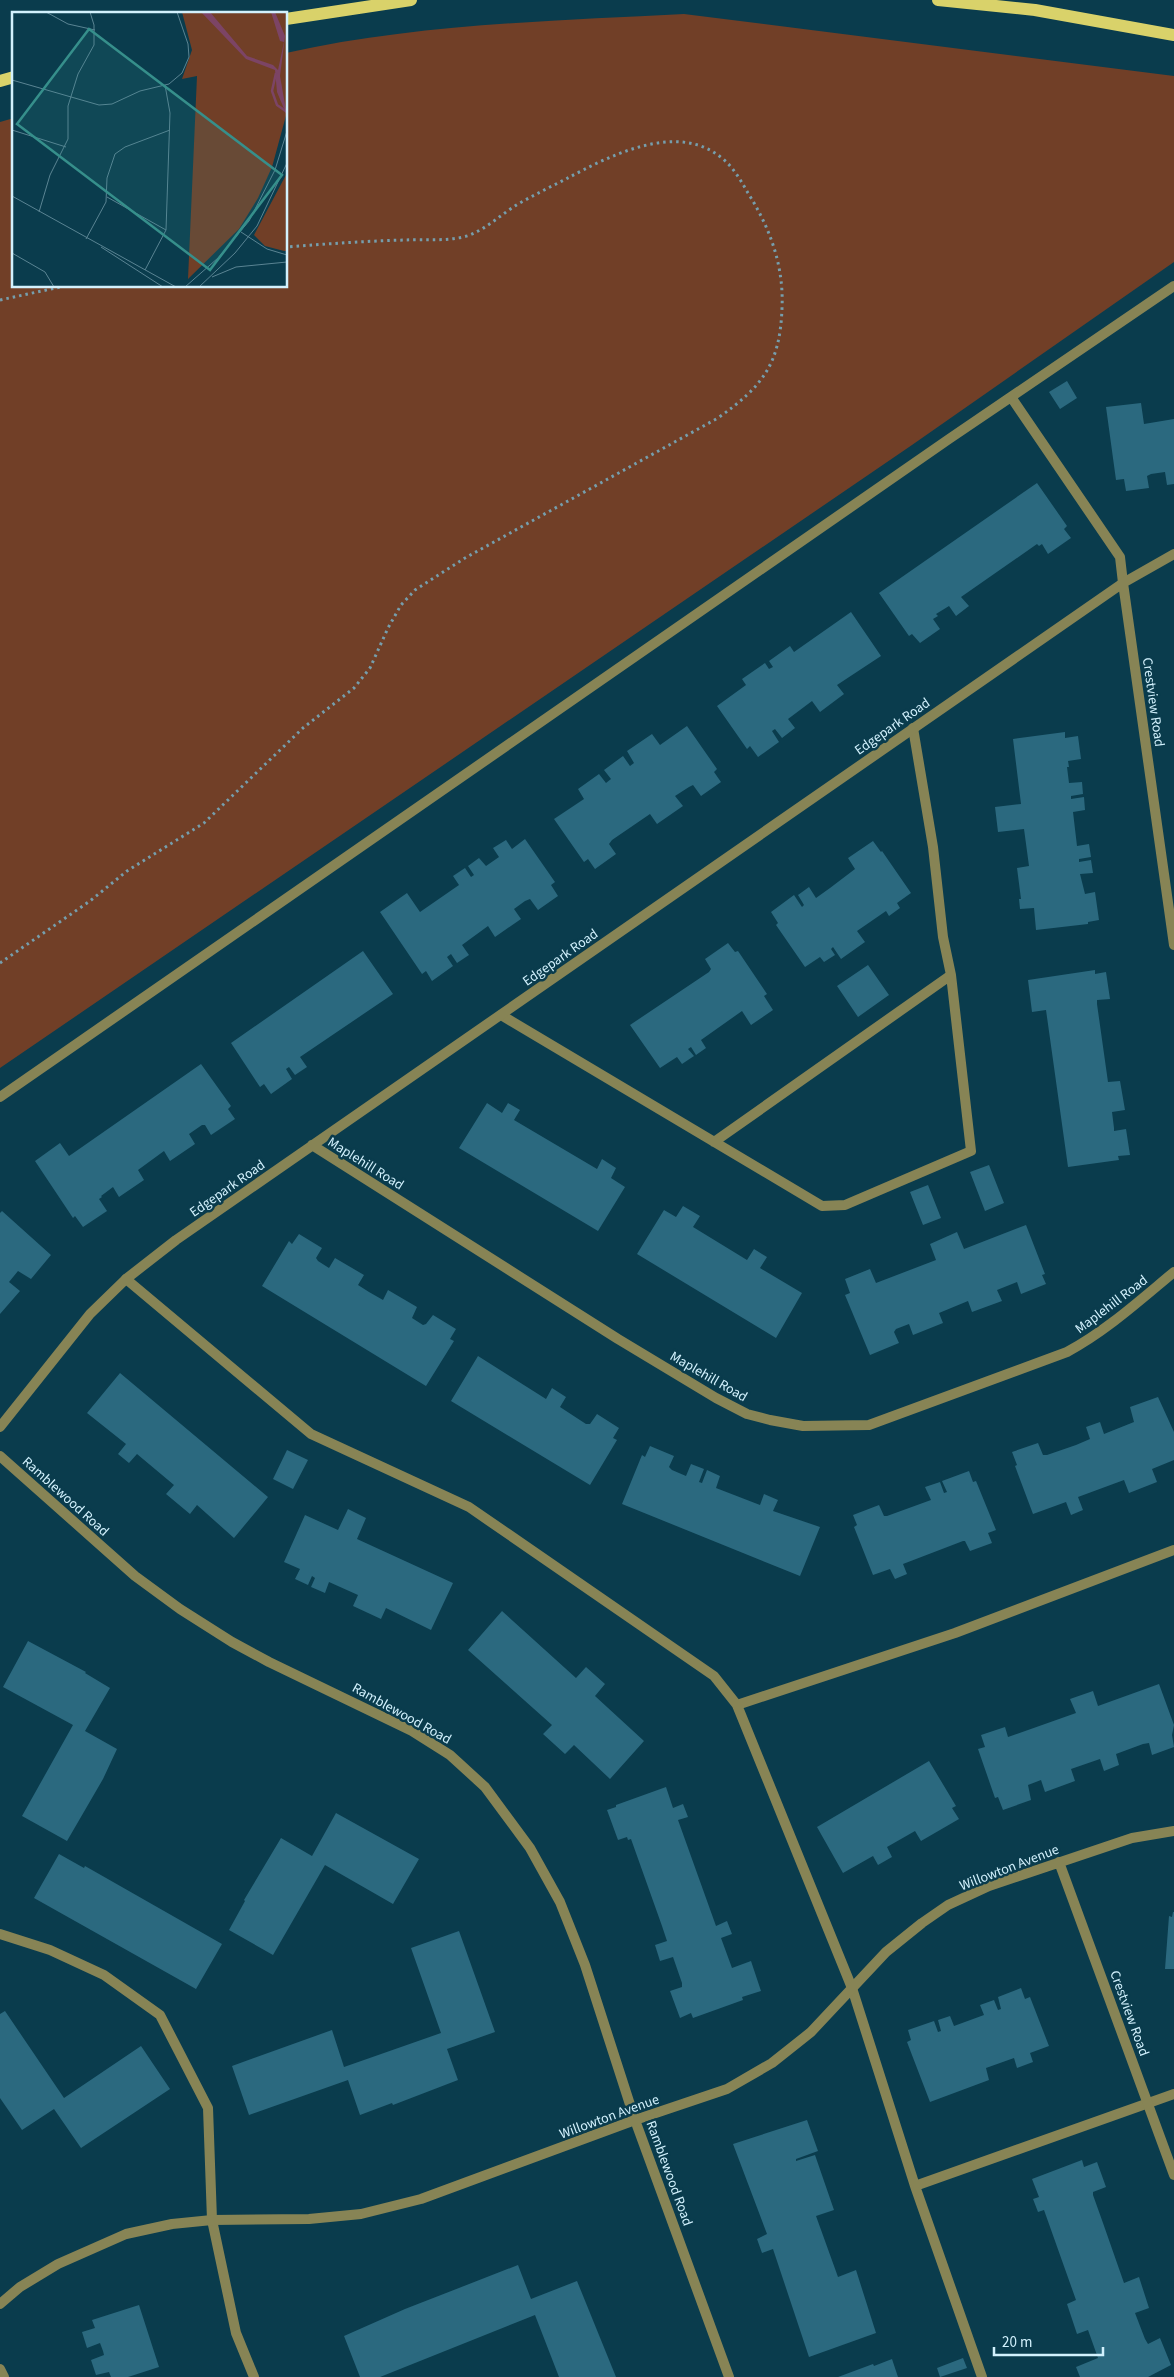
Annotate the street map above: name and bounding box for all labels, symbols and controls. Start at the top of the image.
inset map [12,12,288,288]
street label: Crestview Road [1137,656,1169,748]
street label: Edgepark Road [851,693,934,760]
street label: Edgepark Road [519,924,602,991]
street label: Maplehill Road [323,1132,407,1195]
street label: Edgepark Road [186,1155,269,1222]
street label: Maplehill Road [1071,1271,1152,1339]
street label: Maplehill Road [666,1347,751,1407]
street label: Ramblewood Road [17,1452,113,1541]
street label: Ramblewood Road [348,1678,455,1749]
street label: Willowton Avenue [957,1840,1062,1896]
street label: Crestview Road [1104,1968,1154,2059]
street label: Willowton Avenue [557,2090,662,2144]
street label: Ramblewood Road [641,2118,697,2229]
scale bar [994,2324,1103,2356]
text: 20 m [1002,2332,1032,2353]

